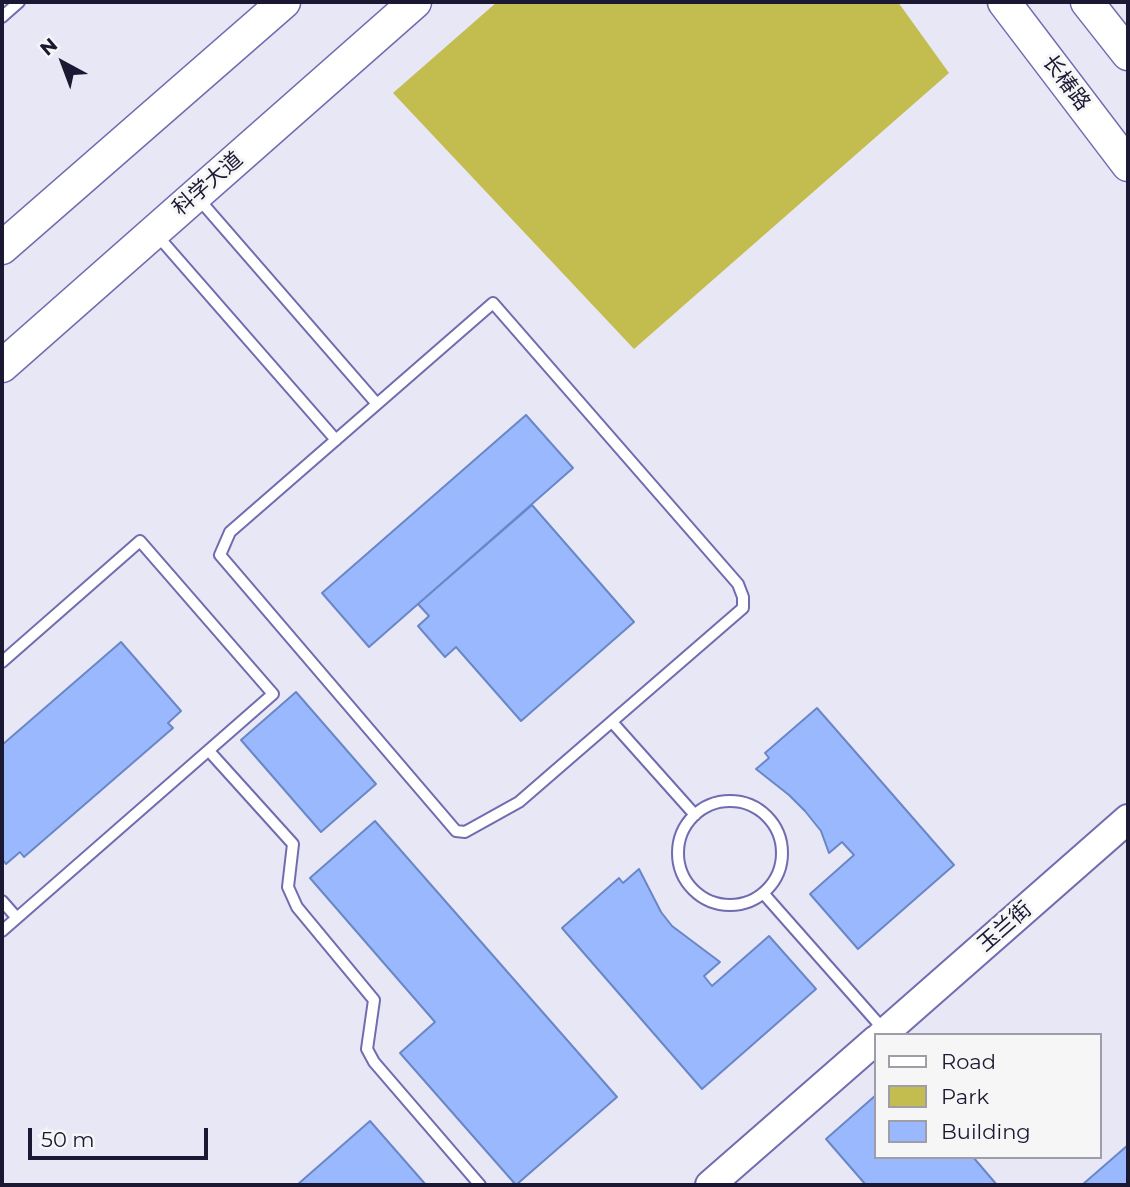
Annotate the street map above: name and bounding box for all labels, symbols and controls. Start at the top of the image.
north arrow [28,28,98,98]
text: N [36,33,62,60]
street label: 长椿路 [1037,50,1095,116]
street label: 科学大道 [168,147,248,221]
street label: 玉兰街 [973,897,1037,957]
legend [874,1033,1102,1159]
text: Road [941,1049,996,1074]
text: Park [941,1084,989,1109]
scale bar [32,1114,212,1158]
text: Building [941,1119,1031,1144]
text: 50 m [41,1127,95,1152]

